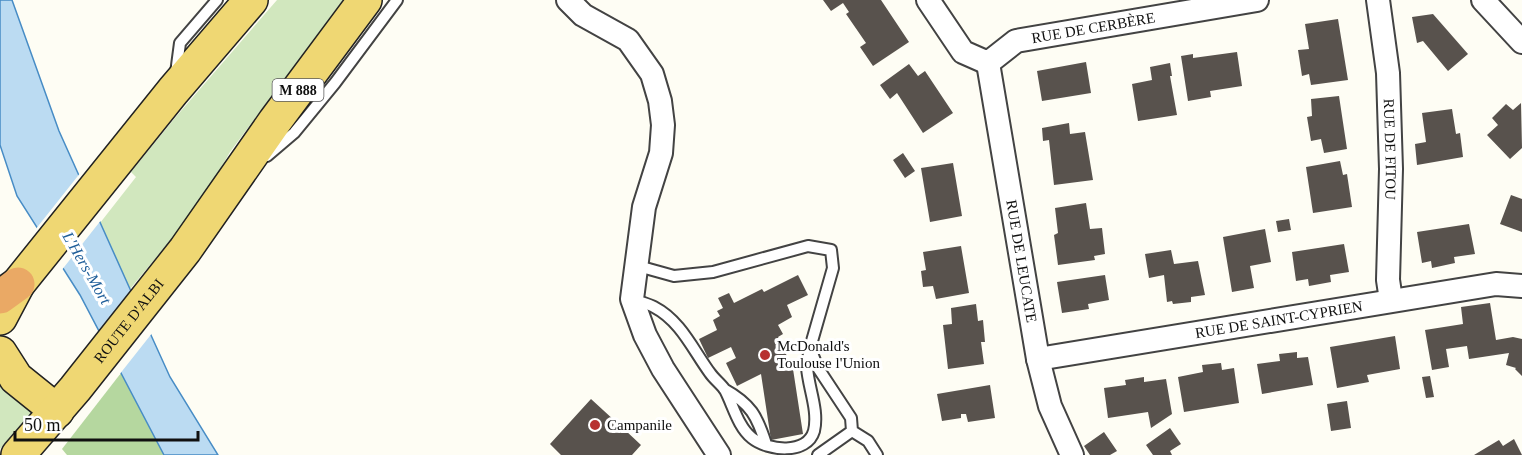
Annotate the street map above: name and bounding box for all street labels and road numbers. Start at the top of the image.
street label: RUE DE CERBÈRE [1030,9,1156,46]
road number: M 888 [272,79,324,101]
street label: RUE DE FITOU [1381,98,1399,200]
street label: RUE DE LEUCATE [1003,199,1040,324]
street label: ROUTE D'ALBI [91,276,167,366]
street label: RUE DE SAINT-CYPRIEN [1194,298,1364,341]

